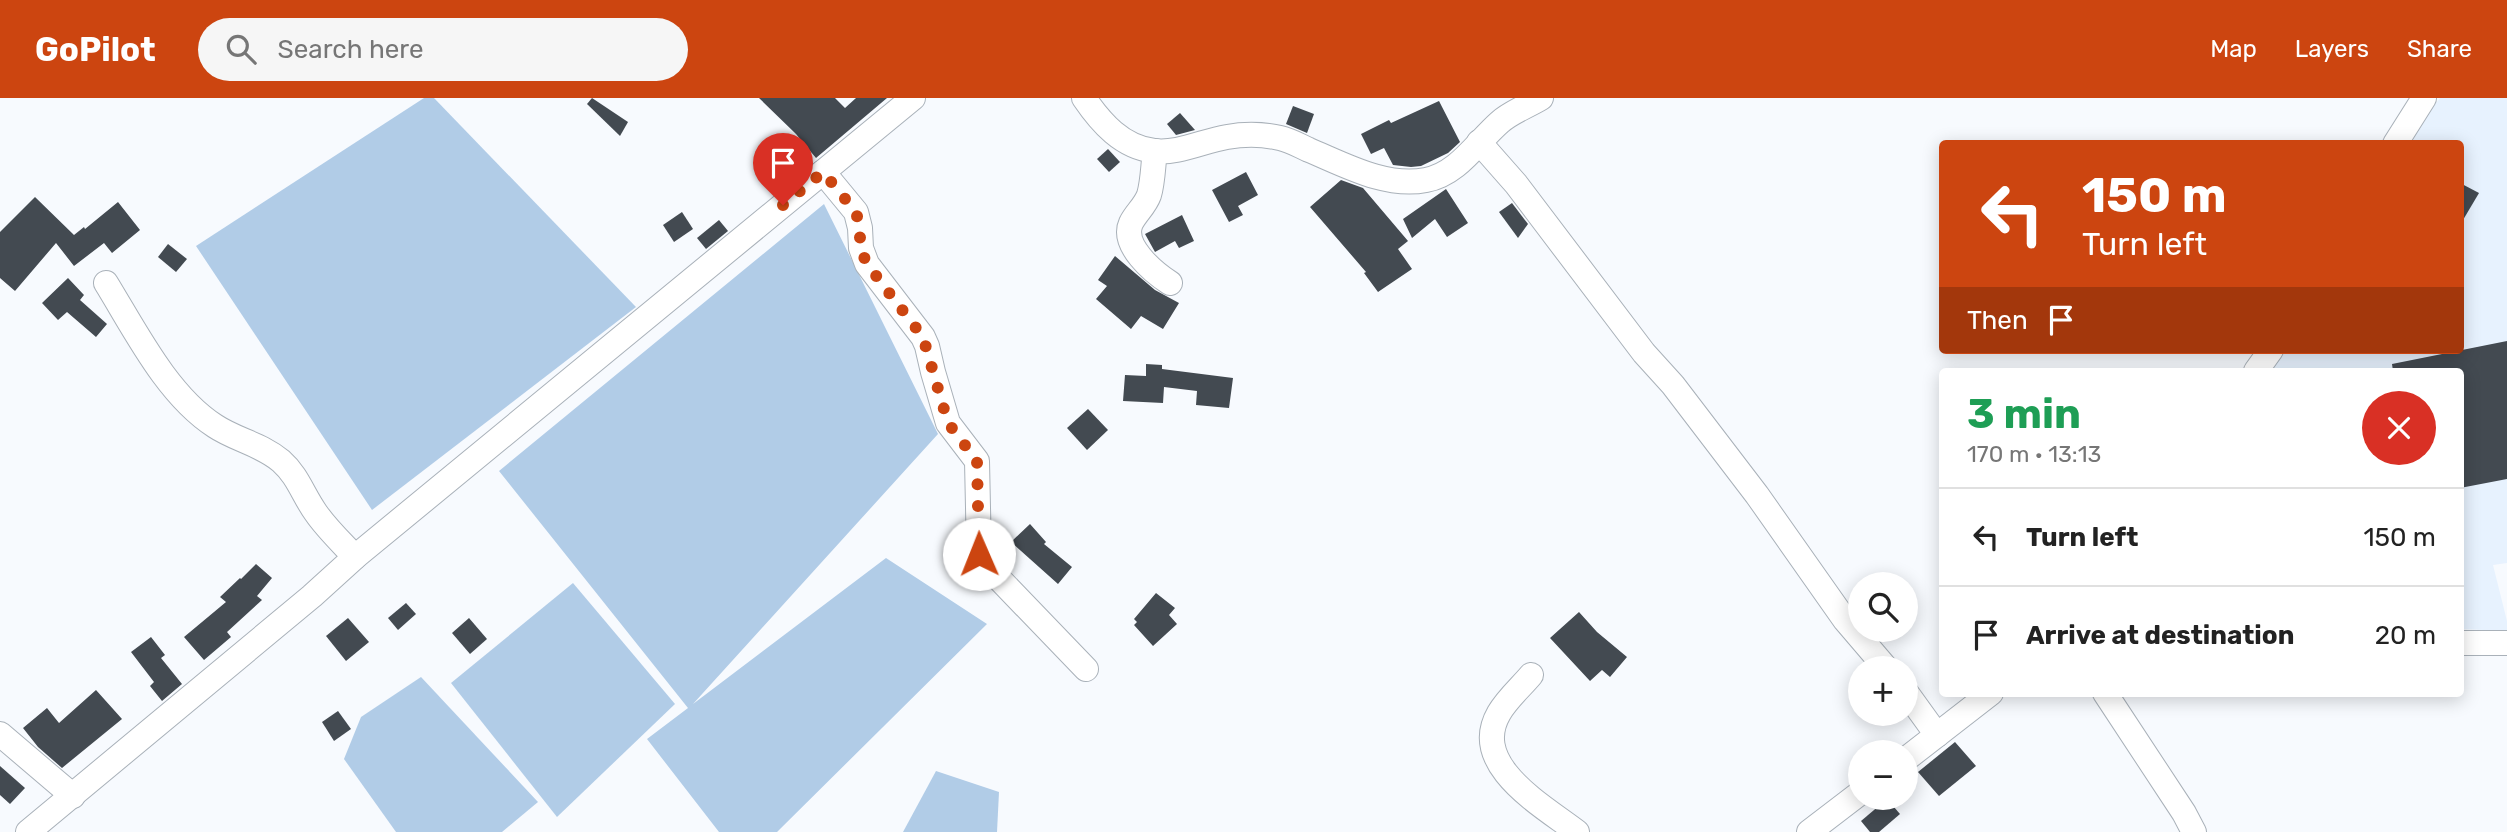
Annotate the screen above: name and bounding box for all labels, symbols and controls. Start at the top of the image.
search box [198,18,688,81]
text: GoPilot [35,30,156,69]
icon: search [222,30,260,68]
text: Search here [278,34,423,65]
text: Map [2210,35,2257,63]
text: Layers [2295,35,2369,63]
text: Share [2407,35,2472,63]
pin [753,133,813,205]
icon: arrive [764,144,802,182]
text: 150 m [2082,166,2227,224]
icon: left [1967,168,2058,259]
text: Turn left [2082,225,2207,263]
icon: arrive [2042,301,2080,339]
text: Then [1967,305,2028,336]
text: 3 min [1967,389,2081,439]
button: close [2362,391,2436,465]
text: 170 m · 13:13 [1967,440,2101,468]
position arrow [942,517,1016,591]
icon: left [1967,518,2005,556]
text: Turn left [2026,522,2138,553]
text: 150 m [2363,522,2436,553]
map controls [1848,572,1918,810]
button: search [1848,572,1918,642]
icon: arrive [1967,616,2005,654]
text: Arrive at destination [2026,620,2294,651]
text: 20 m [2375,620,2436,651]
button: + [1848,656,1918,726]
button: − [1848,740,1918,810]

